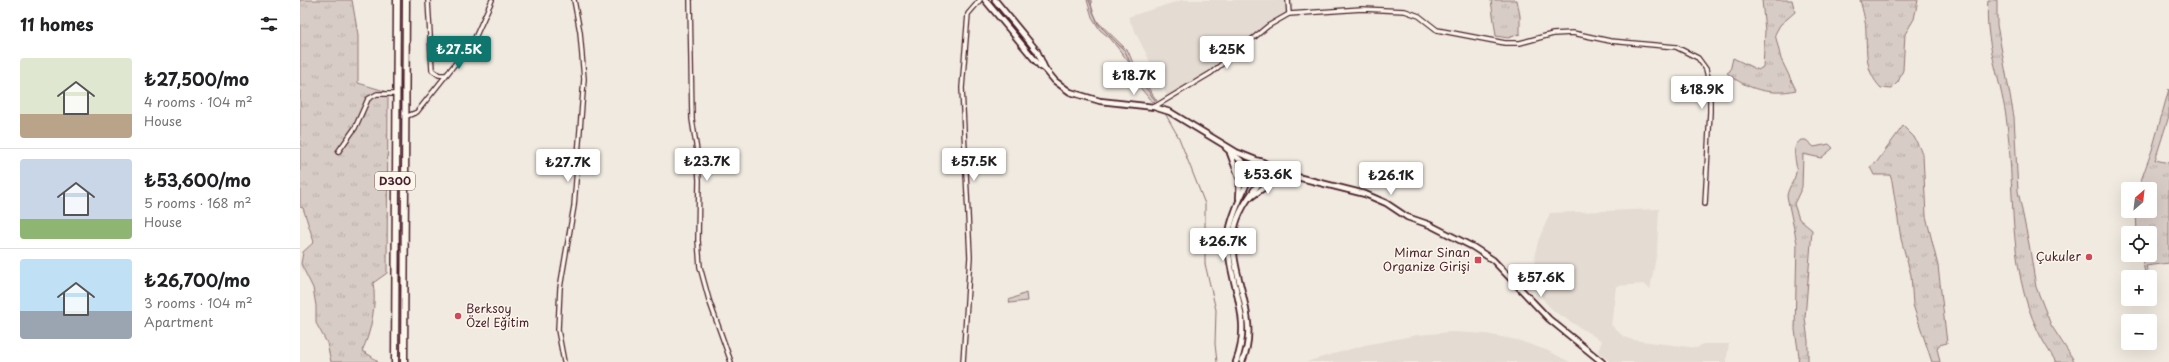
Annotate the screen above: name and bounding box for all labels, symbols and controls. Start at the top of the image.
text: 11 homes [20,11,94,37]
icon: filters [258,13,280,35]
pin: ₺27.5K [426,36,492,70]
pin: ₺25K [1203,36,1251,70]
text: ₺27.5K [436,39,482,58]
text: ₺25K [1209,39,1245,58]
pin: ₺18.7K [1101,62,1167,96]
text: ₺18.7K [1112,65,1156,84]
text: ₺27,500/mo [144,66,249,92]
icon: home [52,74,100,122]
pin: ₺18.9K [1669,76,1735,110]
text: ₺18.9K [1680,79,1724,98]
text: 4 rooms · 104 m² [144,92,253,111]
text: House [144,111,182,130]
pin: ₺23.7K [674,148,740,182]
pin: ₺57.5K [941,148,1007,182]
pin: ₺27.7K [535,149,601,183]
text: ₺23.7K [684,151,730,170]
text: ₺57.5K [951,151,997,170]
text: ₺27.7K [545,152,591,171]
pin: ₺53.6K [1235,161,1301,195]
pin: ₺26.1K [1358,162,1424,196]
text: ₺53.6K [1244,164,1292,183]
text: ₺26.1K [1368,165,1414,184]
text: ₺53,600/mo [144,167,251,193]
road number: D300 [375,172,415,190]
icon: home [52,175,100,223]
north arrow [2121,182,2157,218]
map controls [2121,182,2157,350]
text: 5 rooms · 168 m² [144,193,251,212]
text: House [144,212,182,231]
button: locate [2121,226,2157,262]
pin: ₺26.7K [1190,228,1256,262]
text: ₺26.7K [1199,231,1247,250]
place label: Mimar Sinan Organize Girişi [1383,243,1470,275]
place label: Çukuler [2036,247,2081,265]
marker: Çukuler [2084,252,2094,262]
marker: Mimar Sinan Organize Girişi [1473,255,1483,265]
pin: ₺57.6K [1508,264,1574,298]
text: ₺26,700/mo [144,267,250,293]
text: ₺57.6K [1517,267,1565,286]
button: + [2121,270,2157,306]
icon: home [52,275,100,323]
text: 3 rooms · 104 m² [144,293,253,312]
place label: Berksoy Özel Eğitim [466,299,529,331]
marker: Berksoy Özel Eğitim [453,311,463,321]
text: Apartment [144,312,213,331]
button: − [2121,314,2157,350]

